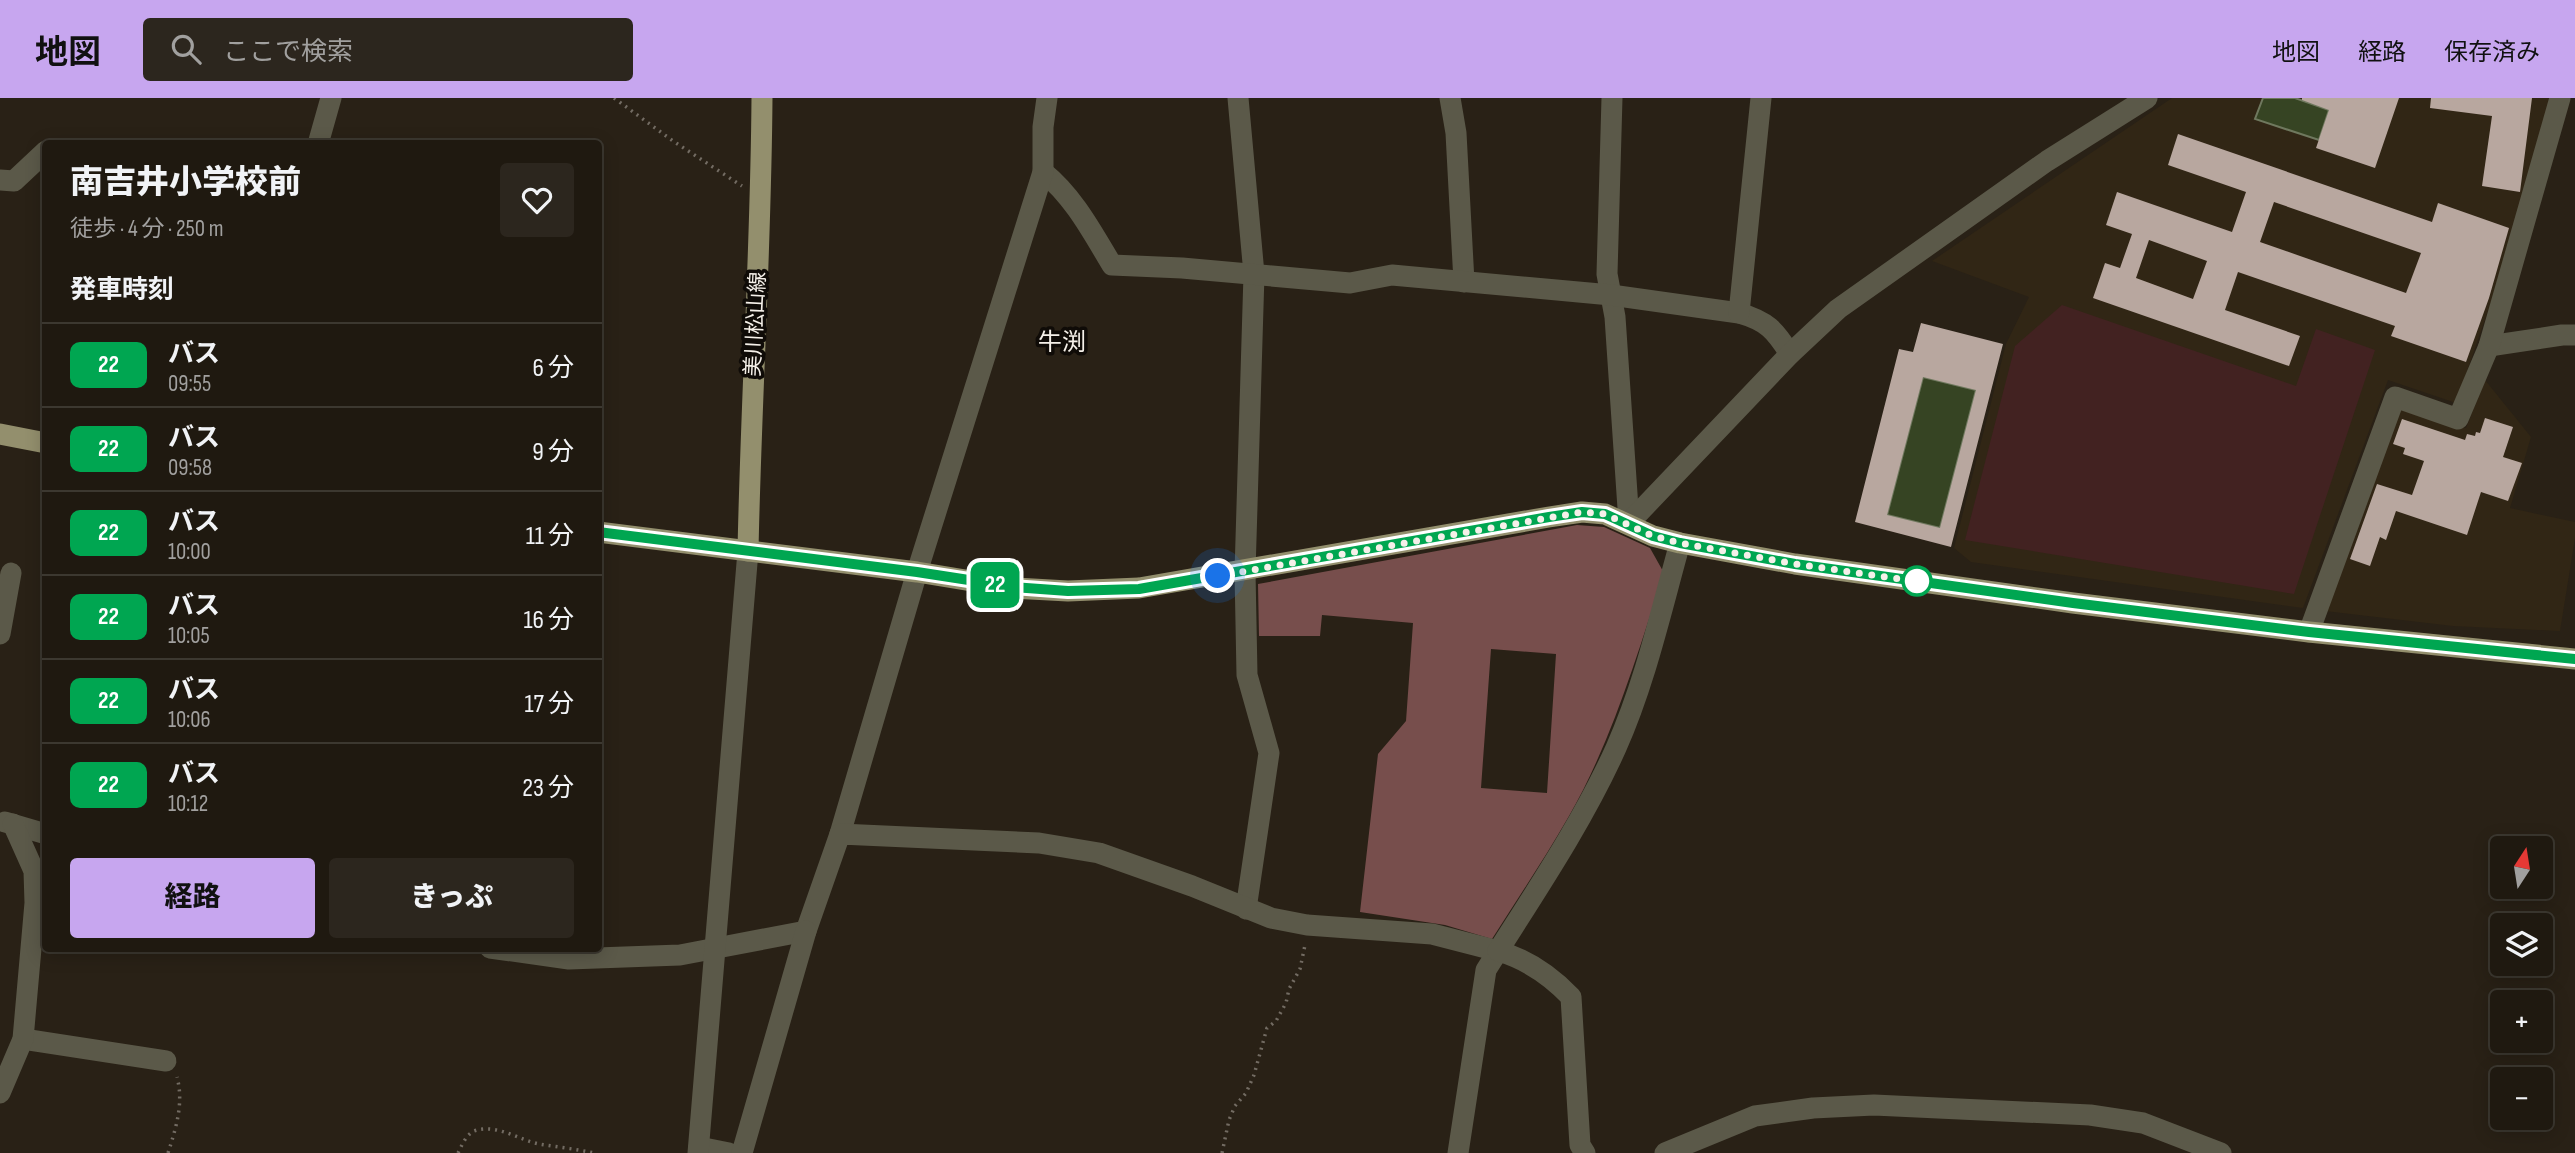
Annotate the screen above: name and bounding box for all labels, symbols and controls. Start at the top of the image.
search box [143,18,633,81]
icon: search [167,30,205,68]
text: 地図 [35,33,101,73]
text: ここで検索 [223,37,353,68]
text: 地図 [2272,38,2320,67]
text: 経路 [2358,38,2406,67]
text: 保存済み [2444,38,2540,67]
text: 南吉井小学校前 [70,163,301,203]
button: heart [500,163,574,237]
text: 徒歩 · 4 分 · 250 m [70,215,223,243]
street label: 美川松山線 [740,271,771,377]
text: 発車時刻 [70,275,174,306]
district label: 牛渕 [1038,328,1086,357]
text: バス [168,339,220,370]
text: 22 [98,350,119,379]
text: 6 分 [532,353,574,384]
text: 09:55 [168,370,211,398]
text: バス [168,423,220,454]
text: 22 [98,434,119,463]
text: 9 分 [532,437,574,468]
text: 09:58 [168,454,212,482]
text: バス [168,507,220,538]
text: 22 [98,518,119,547]
text: 11 分 [526,521,574,552]
text: 10:00 [168,538,211,566]
your location [1200,558,1235,593]
line badge: 22 [964,562,1026,608]
unlabelled marker [1902,566,1932,596]
text: 22 [984,570,1006,599]
text: バス [168,591,220,622]
text: 22 [98,602,119,631]
text: 16 分 [523,605,574,636]
text: 10:05 [168,622,210,650]
text: バス [168,675,220,706]
text: 22 [98,686,119,715]
text: 17 分 [524,689,574,720]
text: 10:06 [168,706,211,734]
text: バス [168,759,220,790]
text: 22 [98,770,119,799]
text: 23 分 [522,773,574,804]
text: 10:12 [168,790,208,818]
north arrow [2490,836,2553,900]
map controls [2490,836,2553,1130]
button: 経路 [70,858,315,938]
button: きっぷ [329,858,574,938]
button: layers [2490,913,2553,976]
button: + [2490,990,2553,1053]
button: − [2490,1067,2553,1130]

